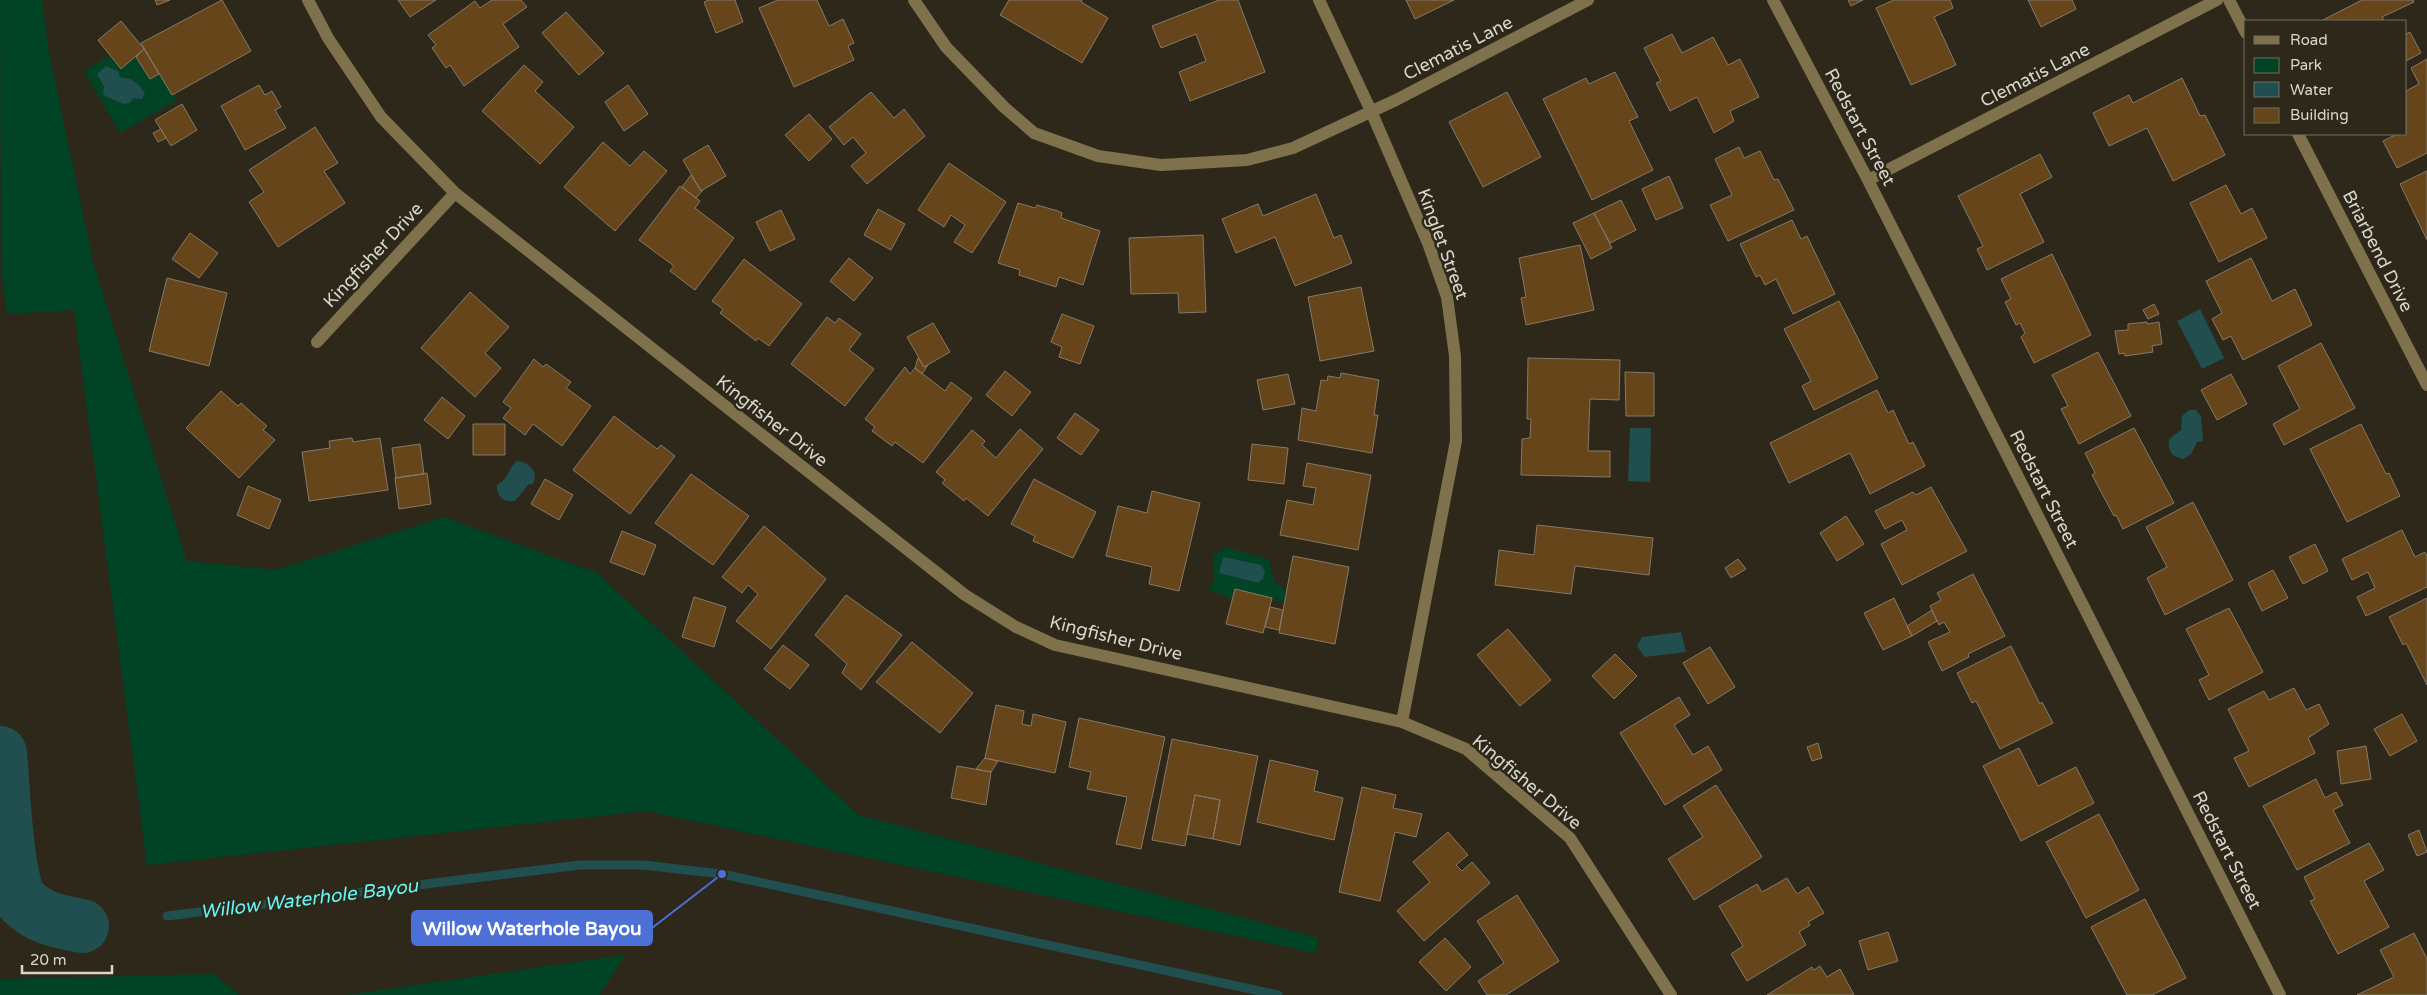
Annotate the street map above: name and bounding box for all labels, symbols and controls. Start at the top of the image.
street label: Clematis Lane [1400,11,1516,85]
legend [2244,20,2407,135]
text: Road [2290,31,2328,49]
street label: Clematis Lane [1977,38,2093,112]
text: Park [2290,56,2322,74]
street label: Redstart Street [1820,65,1900,190]
text: Water [2290,81,2333,99]
text: Building [2290,106,2349,124]
street label: Kinglet Street [1413,185,1473,303]
street label: Briarbend Drive [2338,186,2418,316]
street label: Kingfisher Drive [319,198,427,312]
street label: Kingfisher Drive [712,370,832,472]
street label: Redstart Street [2005,426,2083,552]
street label: Kingfisher Drive [1047,611,1185,665]
street label: Kingfisher Drive [1468,730,1586,834]
street label: Redstart Street [2188,787,2266,913]
water label: Willow Waterhole Bayou [199,875,421,923]
callout: Willow Waterhole Bayou [412,911,652,945]
text: Willow Waterhole Bayou [422,918,642,941]
scale bar [22,942,112,974]
text: 20 m [30,951,67,969]

